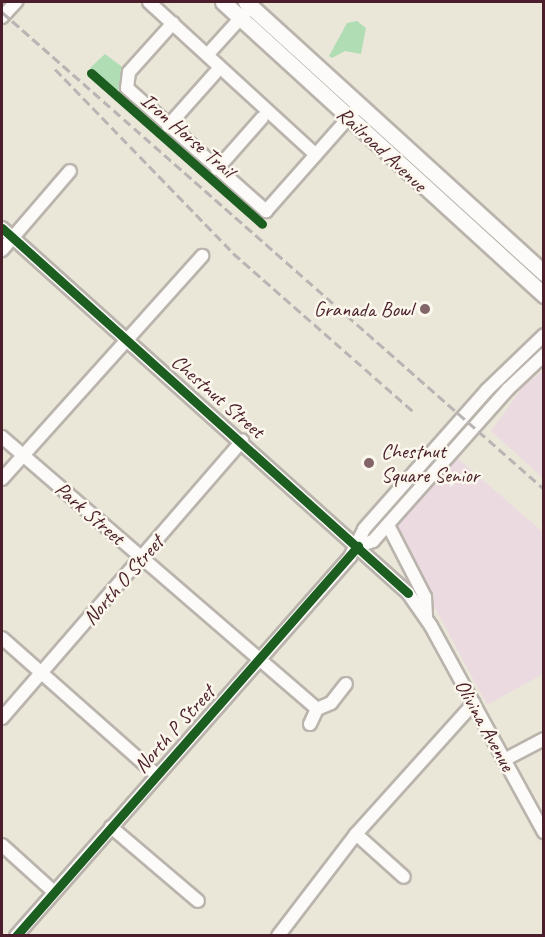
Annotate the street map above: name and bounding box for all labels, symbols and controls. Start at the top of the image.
street label: Iron Horse Trail [136,88,240,182]
street label: Railroad Avenue [332,101,432,197]
place label: Granada Bowl [314,296,413,322]
marker: Granada Bowl [418,302,432,316]
street label: Chestnut Street [166,349,270,443]
place label: Chestnut Square Senior [381,438,479,488]
marker: Chestnut Square Senior [362,456,376,470]
street label: Park Street [50,476,130,550]
street label: North O Street [77,530,169,630]
street label: Olivina Avenue [450,675,520,775]
street label: North P Street [128,680,220,778]

